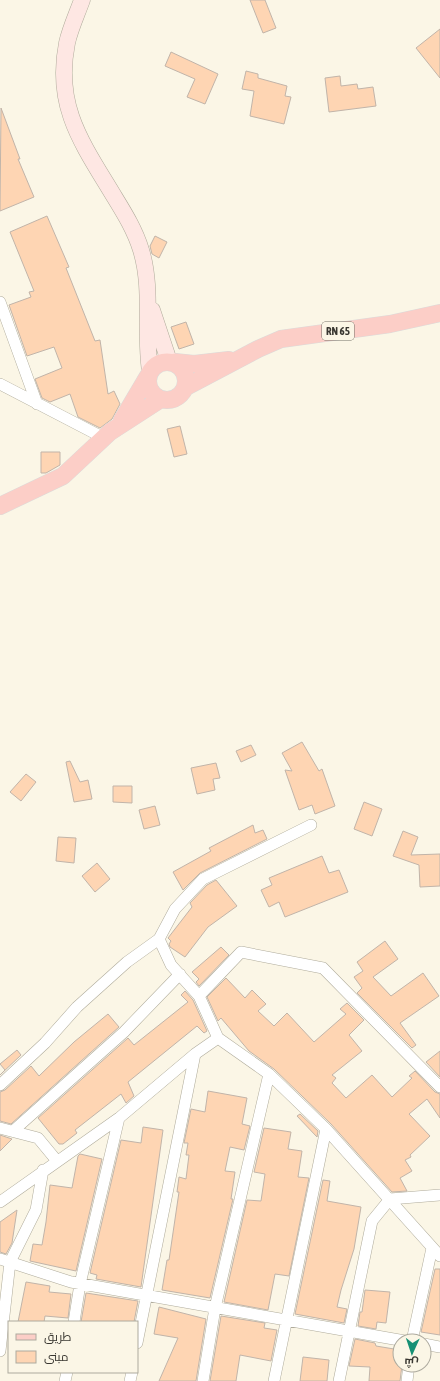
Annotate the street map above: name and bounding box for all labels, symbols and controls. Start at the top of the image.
road number: RN 65 [322,322,354,340]
legend [8,1321,138,1373]
text: طريق [44,1330,72,1344]
north arrow [392,1333,432,1373]
text: مبنى [44,1350,69,1364]
text: ش [404,1356,419,1369]

